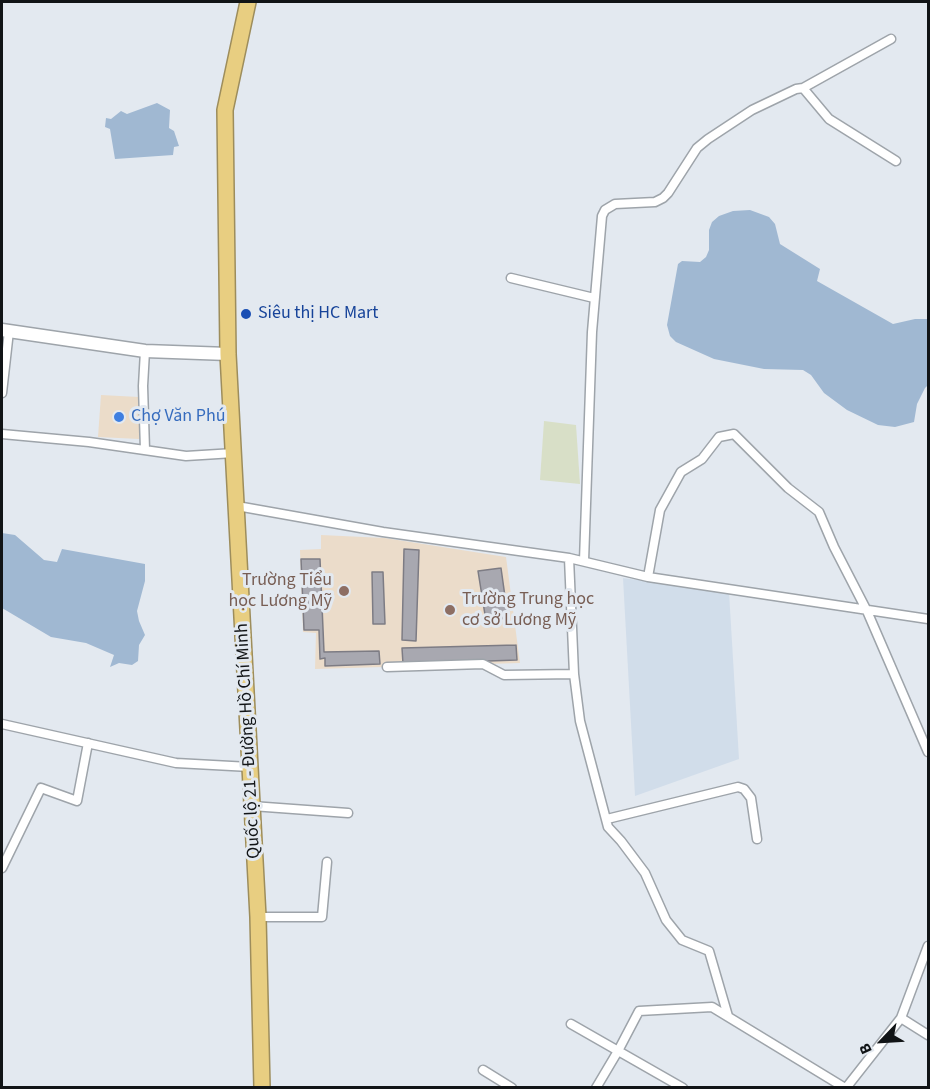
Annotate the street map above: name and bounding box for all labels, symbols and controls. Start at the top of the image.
place label: Siêu thị HC Mart [258,303,378,325]
marker: Siêu thị HC Mart [239,307,253,321]
place label: Chợ Văn Phú [131,406,226,428]
marker: Chợ Văn Phú [112,410,126,424]
place label: Trường Tiểu học Lương Mỹ [229,570,332,612]
marker: Trường Tiểu học Lương Mỹ [337,584,351,598]
place label: Trường Trung học cơ sở Lương Mỹ [462,589,594,632]
marker: Trường Trung học cơ sở Lương Mỹ [443,603,457,617]
street label: Quốc lộ 21 - Đường Hồ Chí Minh [232,623,266,859]
north arrow [852,1011,912,1071]
text: B [854,1040,878,1058]

